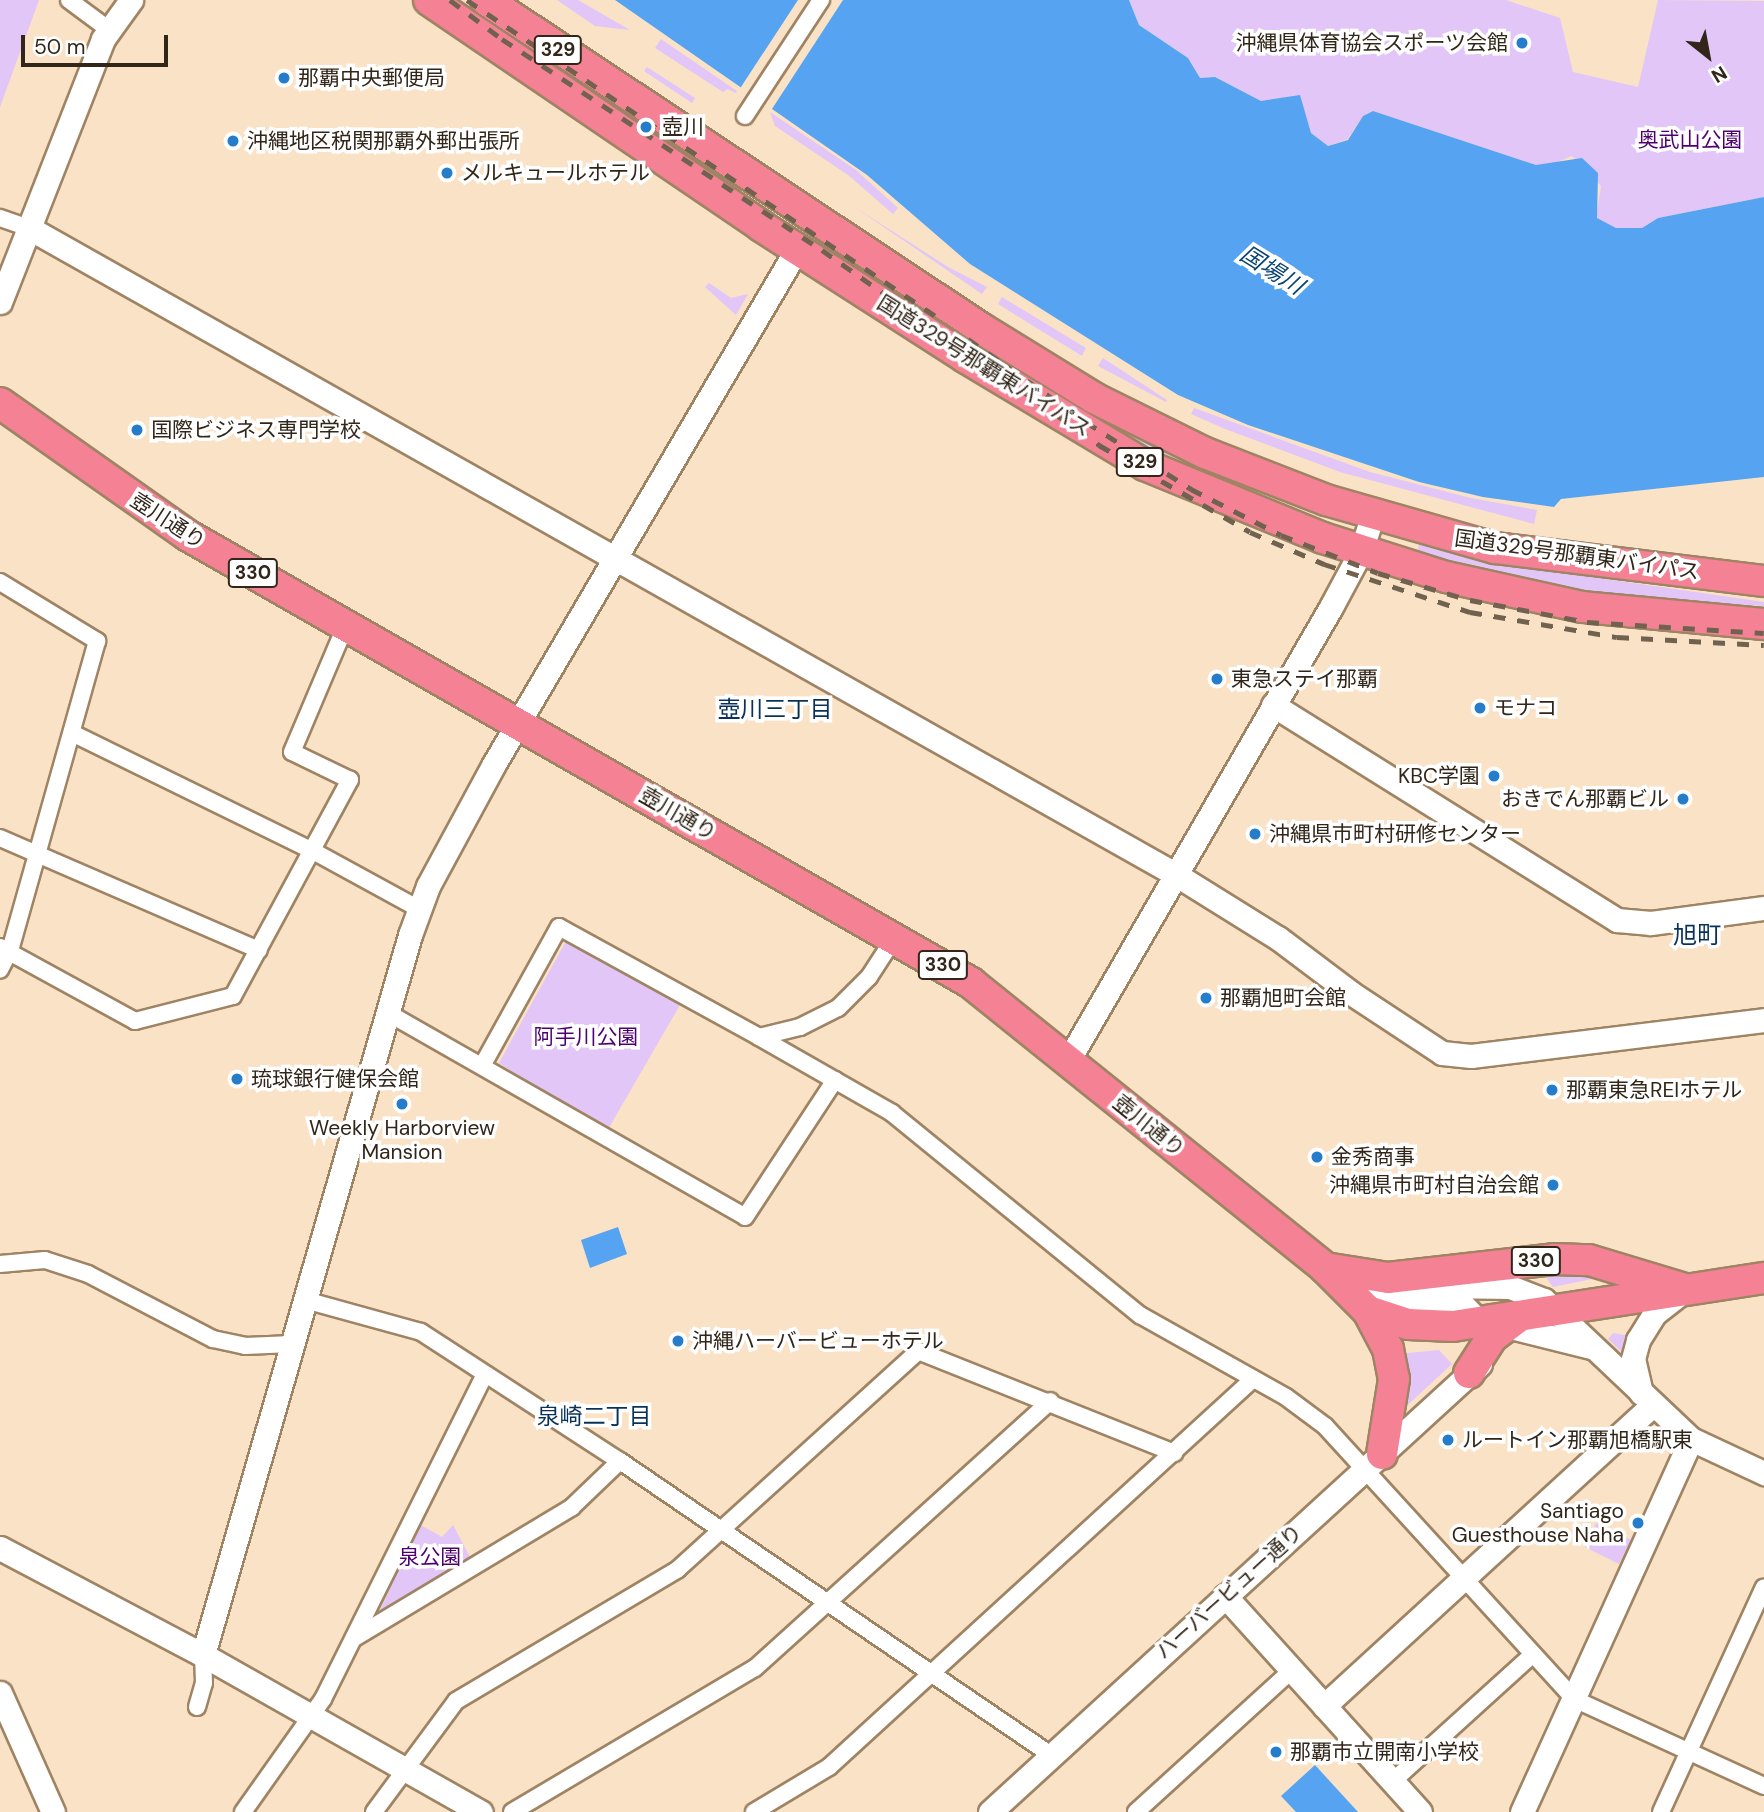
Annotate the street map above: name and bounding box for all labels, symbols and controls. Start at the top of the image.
scale bar [24,21,172,65]
north arrow [1673,21,1743,91]
place label: 沖縄県体育協会スポーツ会館 [1235,30,1508,56]
text: 50 m [34,33,85,61]
road number: 329 [534,34,582,66]
marker: 沖縄県体育協会スポーツ会館 [1514,35,1530,51]
text: N [1707,60,1731,89]
place label: 那覇中央郵便局 [298,65,445,91]
marker: 那覇中央郵便局 [276,70,292,86]
place label: 壺川 [662,114,704,140]
marker: 壺川 [636,117,656,137]
park label: 奥武山公園 [1638,127,1742,153]
place label: 沖縄地区税関那覇外郵出張所 [247,128,520,154]
marker: 沖縄地区税関那覇外郵出張所 [225,133,241,149]
place label: メルキュールホテル [461,160,650,186]
marker: メルキュールホテル [439,165,455,181]
water label: 国場川 [1235,240,1309,300]
street label: 国道329号那覇東バイパス [872,290,1096,442]
place label: 国際ビジネス専門学校 [151,417,361,443]
marker: 国際ビジネス専門学校 [129,422,145,438]
road number: 329 [1116,446,1164,477]
street label: 壺川通り [126,488,210,554]
street label: 国道329号那覇東バイパス [1453,525,1701,585]
road number: 330 [227,558,279,588]
place label: 東急ステイ那覇 [1231,666,1378,692]
marker: 東急ステイ那覇 [1209,671,1225,687]
district label: 壺川三丁目 [718,695,832,723]
place label: モナコ [1494,695,1557,721]
marker: モナコ [1472,700,1488,716]
place label: KBC学園 [1398,763,1480,789]
marker: KBC学園 [1486,768,1502,784]
street label: 壺川通り [635,782,721,846]
place label: おきでん那覇ビル [1501,786,1669,812]
marker: おきでん那覇ビル [1675,791,1691,807]
place label: 沖縄県市町村研修センター [1269,821,1521,847]
marker: 沖縄県市町村研修センター [1247,826,1263,842]
district label: 旭町 [1673,921,1721,949]
road number: 330 [917,950,969,981]
place label: 那覇旭町会館 [1220,985,1346,1011]
marker: 那覇旭町会館 [1198,990,1214,1006]
park label: 阿手川公園 [534,1024,638,1050]
place label: 琉球銀行健保会館 [251,1066,419,1092]
marker: 琉球銀行健保会館 [229,1071,245,1087]
place label: 那覇東急REIホテル [1566,1077,1742,1103]
marker: 那覇東急REIホテル [1544,1082,1560,1098]
street label: 壺川通り [1108,1090,1190,1162]
marker: Weekly Harborview Mansion [394,1096,410,1112]
place label: Weekly Harborview Mansion [309,1115,495,1165]
place label: 金秀商事 [1331,1144,1415,1170]
marker: 金秀商事 [1309,1149,1325,1165]
place label: 沖縄県市町村自治会館 [1329,1172,1539,1198]
marker: 沖縄県市町村自治会館 [1545,1177,1561,1193]
road number: 330 [1510,1246,1562,1276]
place label: 沖縄ハーバービューホテル [692,1328,944,1354]
marker: 沖縄ハーバービューホテル [670,1333,686,1349]
district label: 泉崎二丁目 [537,1402,651,1430]
place label: ルートイン那覇旭橋駅東 [1462,1427,1693,1453]
marker: ルートイン那覇旭橋駅東 [1440,1432,1456,1448]
place label: Santiago Guesthouse Naha [1452,1498,1624,1548]
marker: Santiago Guesthouse Naha [1630,1515,1646,1531]
street label: ハーバービュー通り [1150,1519,1308,1665]
park label: 泉公園 [399,1544,461,1570]
place label: 那覇市立開南小学校 [1290,1739,1479,1765]
marker: 那覇市立開南小学校 [1268,1744,1284,1760]

